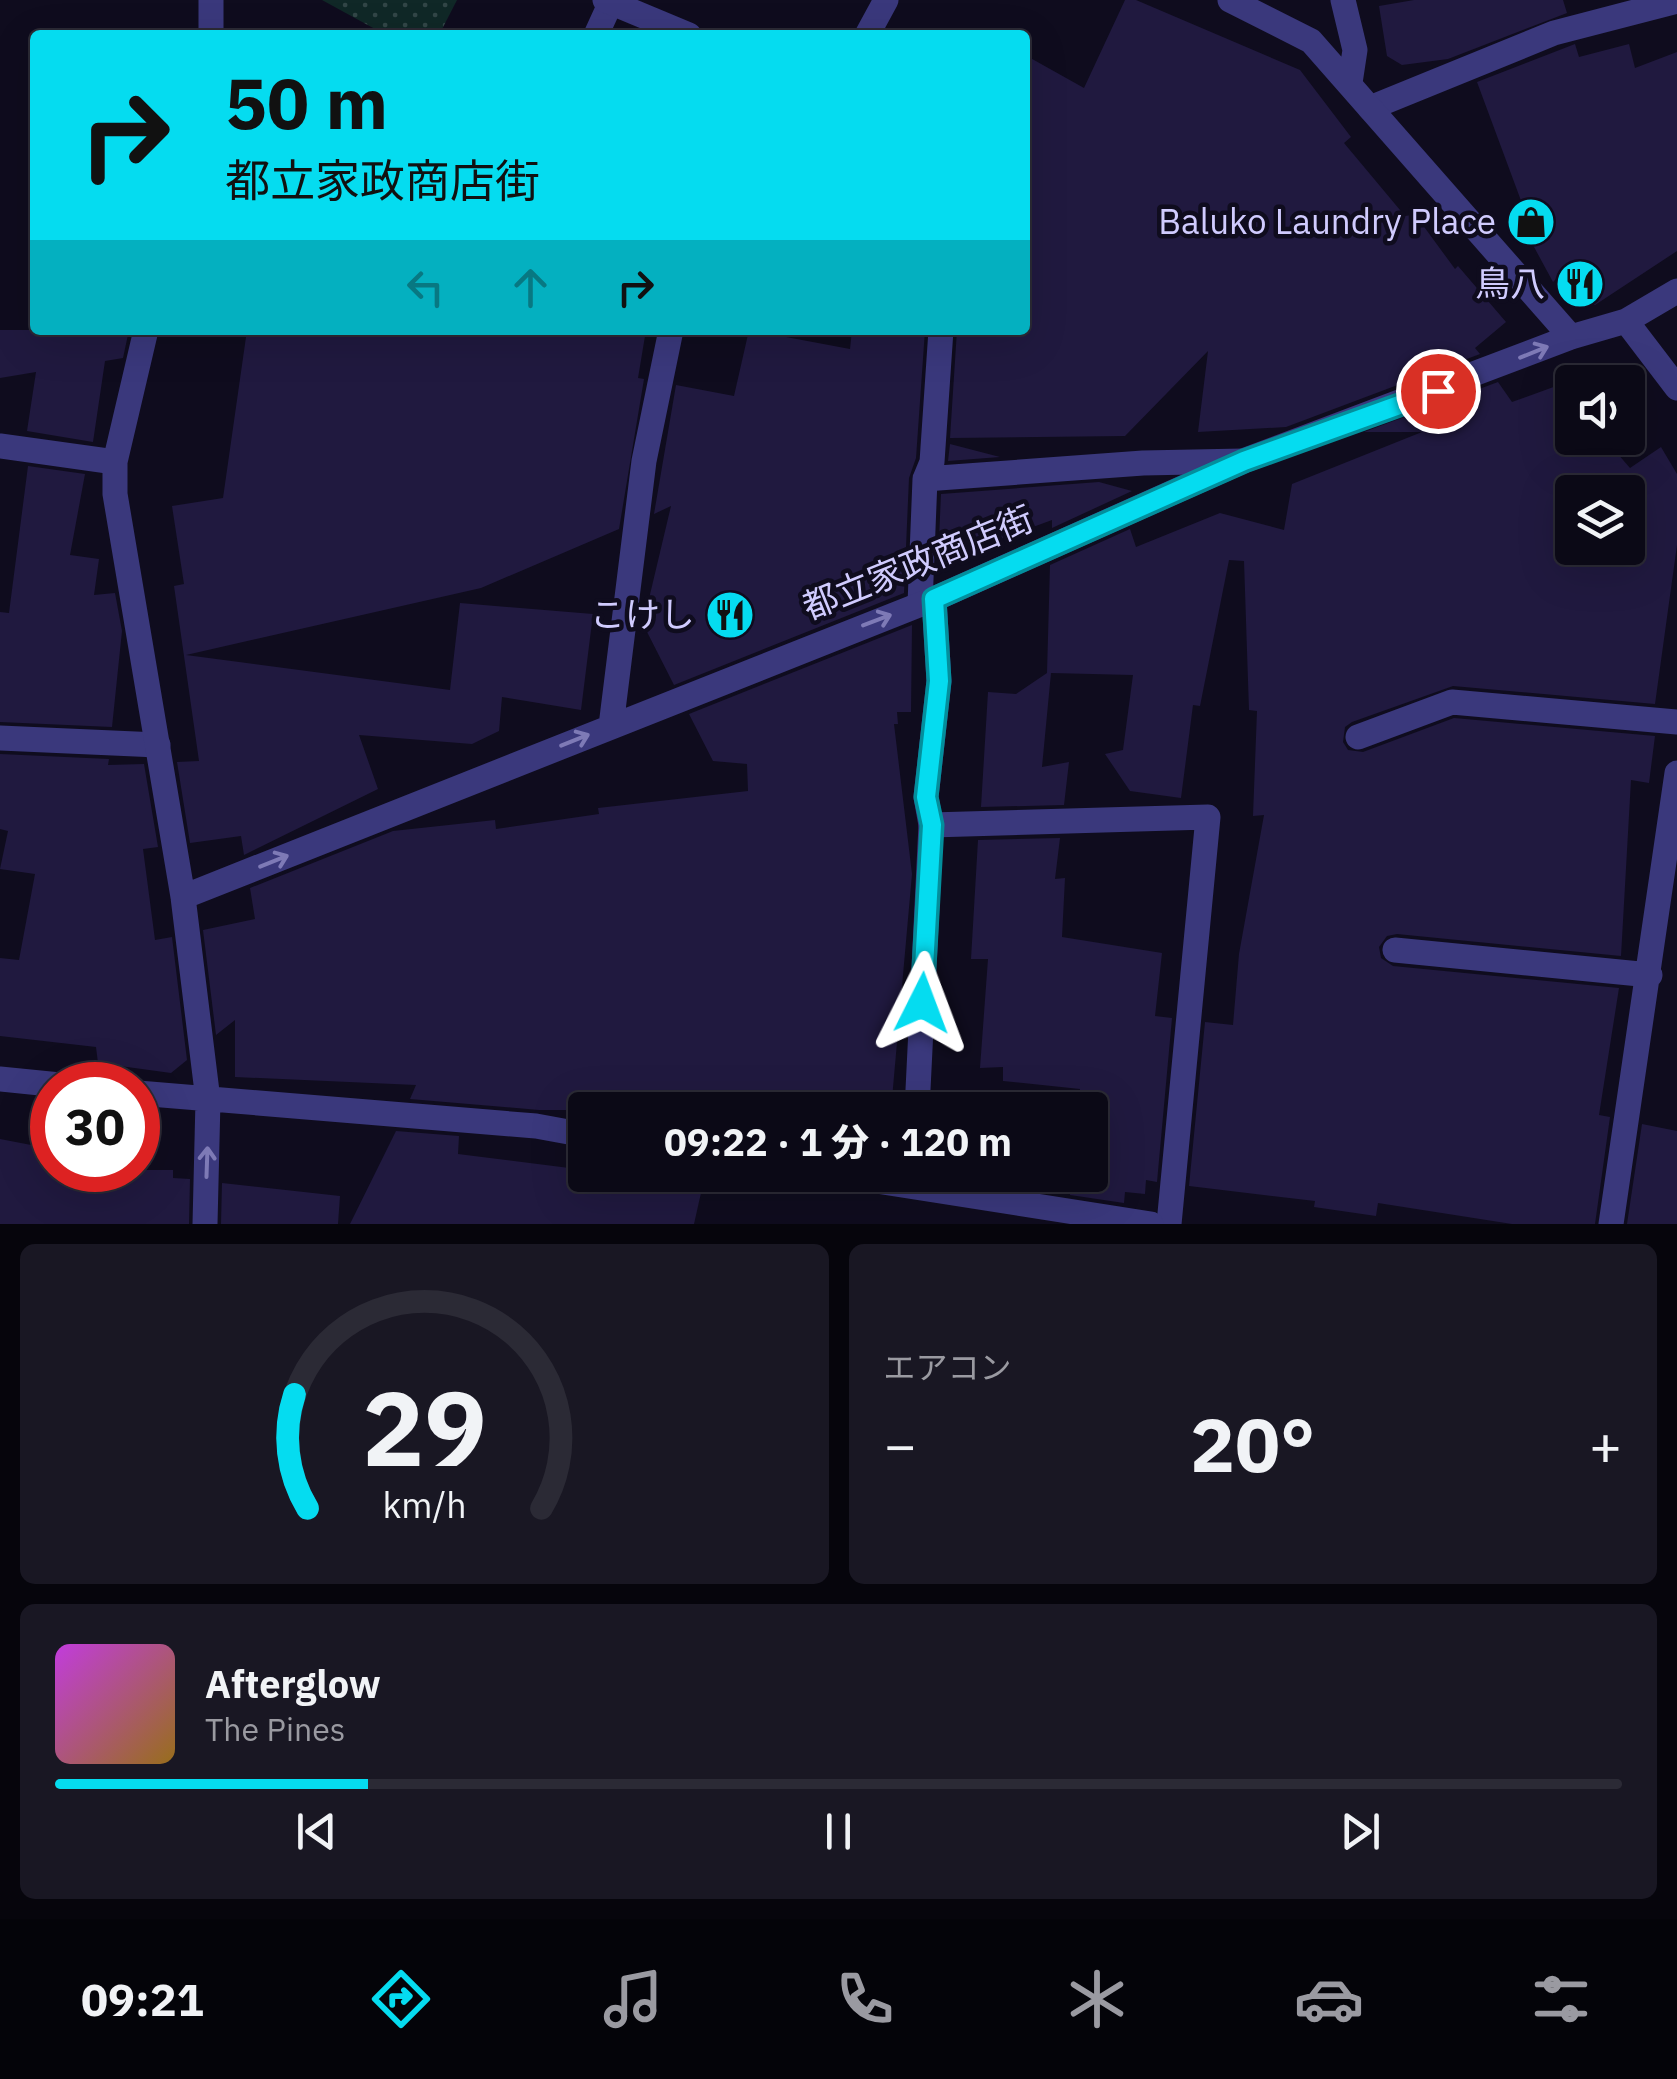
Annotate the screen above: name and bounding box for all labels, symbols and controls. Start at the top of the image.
text: 50 m [225,57,388,148]
icon: right [60,70,190,200]
text: 都立家政商店街 [225,151,540,209]
shop icon: Baluko Laundry Place [1505,196,1557,248]
place label: Baluko Laundry Place [1158,198,1496,244]
restaurant icon: 鳥八 [1554,258,1606,310]
icon: left [398,260,453,315]
icon: ahead [503,260,558,315]
icon: right [608,260,663,315]
place label: 鳥八 [1475,260,1545,306]
one-way arrow [1519,341,1549,359]
pin [1396,349,1481,434]
icon: arrive [1411,364,1466,419]
map controls [1555,365,1645,565]
button: sound [1555,365,1645,455]
button: layers [1555,475,1645,565]
street label: 都立家政商店街 [795,495,1040,629]
restaurant icon: こけし [704,589,756,641]
place label: こけし [590,591,695,637]
one-way arrow [861,610,892,628]
one-way arrow [560,730,590,748]
one-way arrow [258,851,288,869]
position arrow [870,951,974,1055]
speed limit sign: 30 [30,1062,160,1192]
text: 09:22 · 1 分 · 120 m [664,1117,1012,1166]
one-way arrow [197,1146,216,1178]
text: エアコン [884,1346,1012,1388]
text: 29 [362,1359,487,1495]
text: 20° [1190,1395,1315,1493]
text: − [884,1409,917,1480]
text: + [1589,1409,1622,1480]
text: km/h [382,1481,466,1528]
text: Afterglow [205,1659,381,1708]
text: The Pines [205,1708,345,1750]
icon: previous [289,1804,344,1859]
icon: pause [811,1804,866,1859]
icon: next [1333,1804,1388,1859]
icon: directions [366,1964,436,2034]
icon: music [598,1964,668,2034]
icon: phone [830,1964,900,2034]
icon: climate [1062,1964,1132,2034]
icon: car [1294,1964,1364,2034]
icon: filters [1526,1964,1596,2034]
text: 09:21 [81,1970,204,2028]

